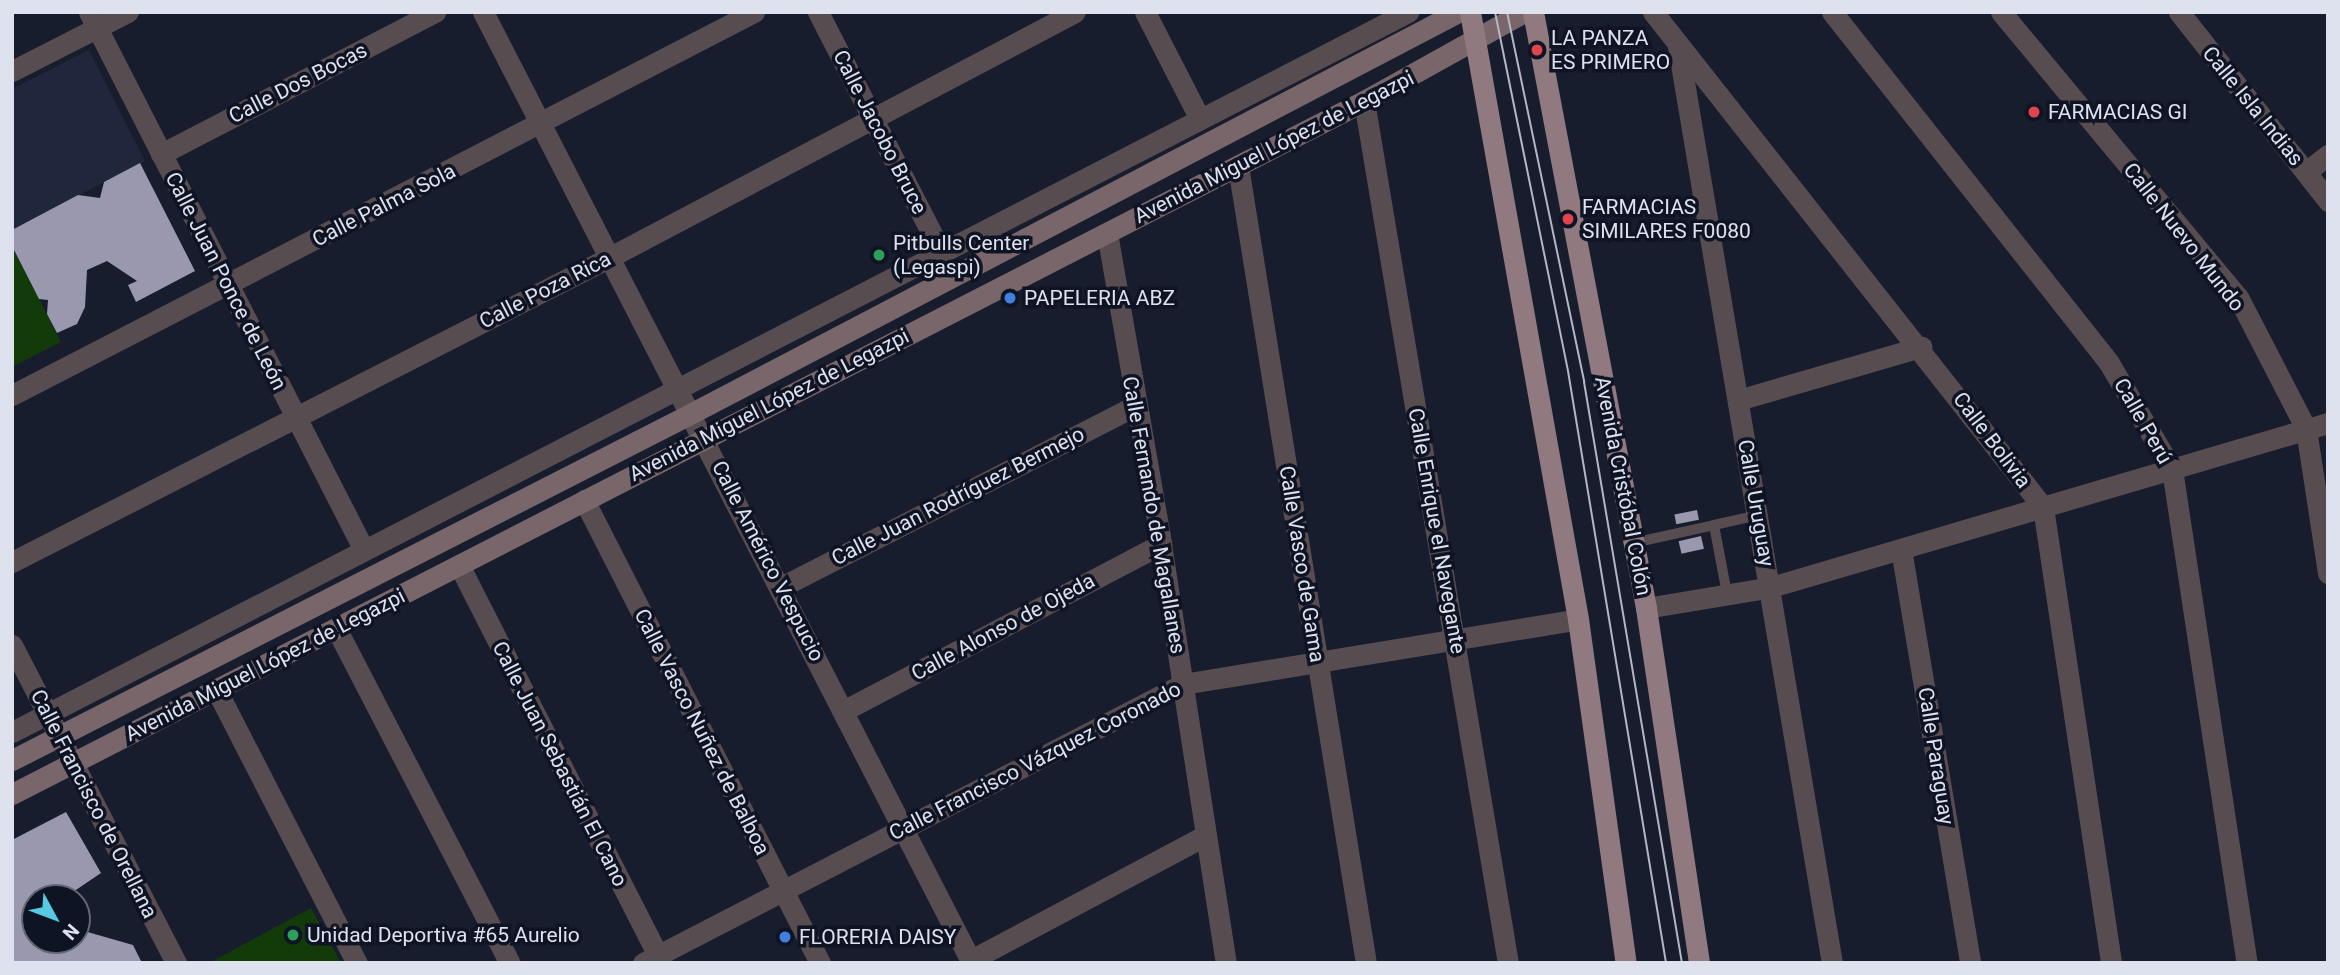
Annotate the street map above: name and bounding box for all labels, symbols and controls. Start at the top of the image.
place label: LA PANZA ES PRIMERO [1551,25,1670,75]
street label: Calle Dos Bocas [225,37,371,129]
street label: Calle Isla Indias [2197,41,2309,171]
marker: LA PANZA ES PRIMERO [1529,42,1545,58]
street label: Calle Jacobo Bruce [828,46,932,218]
street label: Avenida Miguel López de Legazpi [1130,65,1418,229]
place label: FARMACIAS GI [2048,99,2188,125]
marker: FARMACIAS GI [2026,104,2042,120]
street label: Calle Palma Sola [308,158,460,252]
street label: Calle Nuevo Mundo [2118,158,2250,316]
street label: Calle Juan Ponce de León [160,168,292,394]
place label: FARMACIAS SIMILARES F0080 [1582,194,1751,244]
marker: FARMACIAS SIMILARES F0080 [1560,211,1576,227]
place label: Pitbulls Center (Legaspi) [893,230,1029,280]
street label: Calle Poza Rica [475,246,615,334]
marker: Pitbulls Center (Legaspi) [871,247,887,263]
place label: PAPELERIA ABZ [1024,285,1175,311]
marker: PAPELERIA ABZ [1002,290,1018,306]
street label: Avenida Miguel López de Legazpi [625,323,913,487]
street label: Calle Fernando de Magallanes [1117,374,1191,656]
street label: Avenida Cristóbal Colón [1589,374,1657,598]
street label: Calle Perú [2108,374,2178,468]
street label: Calle Bolivia [1948,387,2036,493]
street label: Calle Enrique el Navegante [1403,406,1471,656]
street label: Calle Juan Rodríguez Bermejo [827,421,1089,571]
street label: Calle Uruguay [1732,438,1780,568]
street label: Calle Américo Vespucio [706,457,830,665]
street label: Calle Vasco de Gama [1274,464,1330,664]
street label: Calle Alonso de Ojeda [907,568,1099,686]
street label: Avenida Miguel López de Legazpi [121,583,409,747]
street label: Calle Vasco Nuñez de Balboa [629,605,775,859]
street label: Calle Juan Sebastián El Cano [487,637,633,891]
street label: Calle Francisco Vázquez Coronado [885,676,1185,846]
street label: Calle Francisco de Orellana [25,685,163,923]
street label: Calle Paraguay [1913,685,1959,827]
north arrow [21,884,91,954]
text: N [58,919,84,944]
place label: Unidad Deportiva #65 Aurelio [307,922,580,948]
place label: FLORERIA DAISY [799,924,956,950]
marker: Unidad Deportiva #65 Aurelio [285,927,301,943]
marker: FLORERIA DAISY [777,929,793,945]

